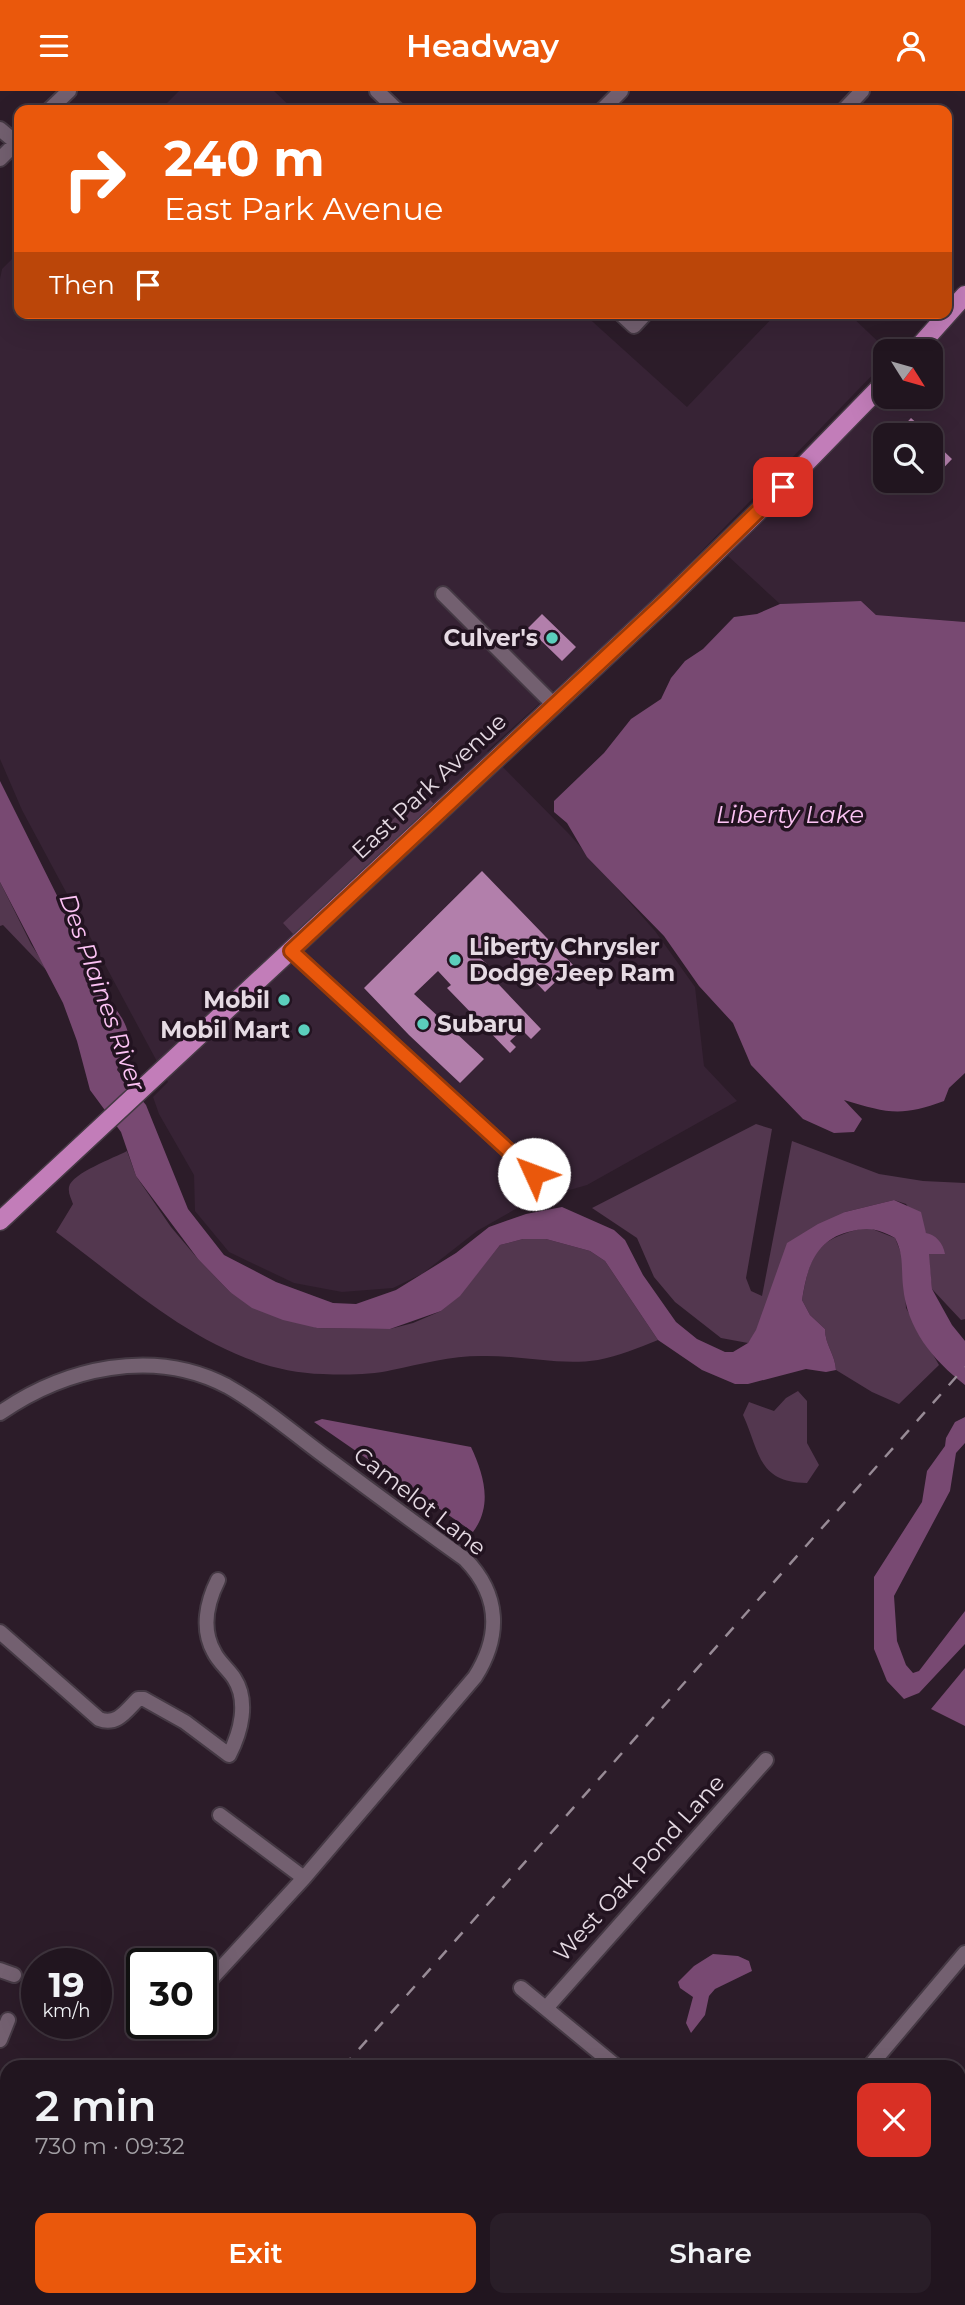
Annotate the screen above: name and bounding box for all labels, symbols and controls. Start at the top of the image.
text: Headway [406,26,559,65]
icon: menu [35,27,73,65]
icon: person [892,27,930,65]
text: 240 m [164,129,325,188]
icon: right [49,133,140,224]
text: East Park Avenue [164,189,443,228]
icon: arrive [129,266,167,304]
text: Then [49,269,115,301]
north arrow [873,339,943,409]
map controls [873,339,943,493]
button: search [873,423,943,493]
pin [753,457,813,517]
icon: arrive [764,468,802,506]
place label: Culver's [444,624,538,652]
marker: Culver's [544,630,560,646]
street label: East Park Avenue [346,707,512,865]
water label: Liberty Lake [716,800,864,829]
water label: Des Plaines River [53,889,152,1096]
place label: Liberty Chrysler Dodge Jeep Ram [469,933,675,987]
marker: Liberty Chrysler Dodge Jeep Ram [447,952,463,968]
place label: Mobil [203,986,270,1014]
marker: Mobil [276,992,292,1008]
place label: Subaru [437,1010,523,1038]
place label: Mobil Mart [160,1016,290,1044]
marker: Subaru [415,1016,431,1032]
marker: Mobil Mart [296,1022,312,1038]
position arrow [497,1137,571,1211]
street label: Camelot Lane [348,1441,492,1561]
street label: West Oak Pond Lane [548,1769,730,1967]
speed limit sign: 30 [126,1948,217,2039]
text: 19 [48,1963,85,2006]
text: km/h [42,2000,91,2022]
text: 2 min [35,2080,156,2132]
button: close [857,2083,931,2157]
text: 730 m · 09:32 [35,2132,185,2160]
button: Exit [35,2213,476,2293]
button: Share [490,2213,931,2293]

